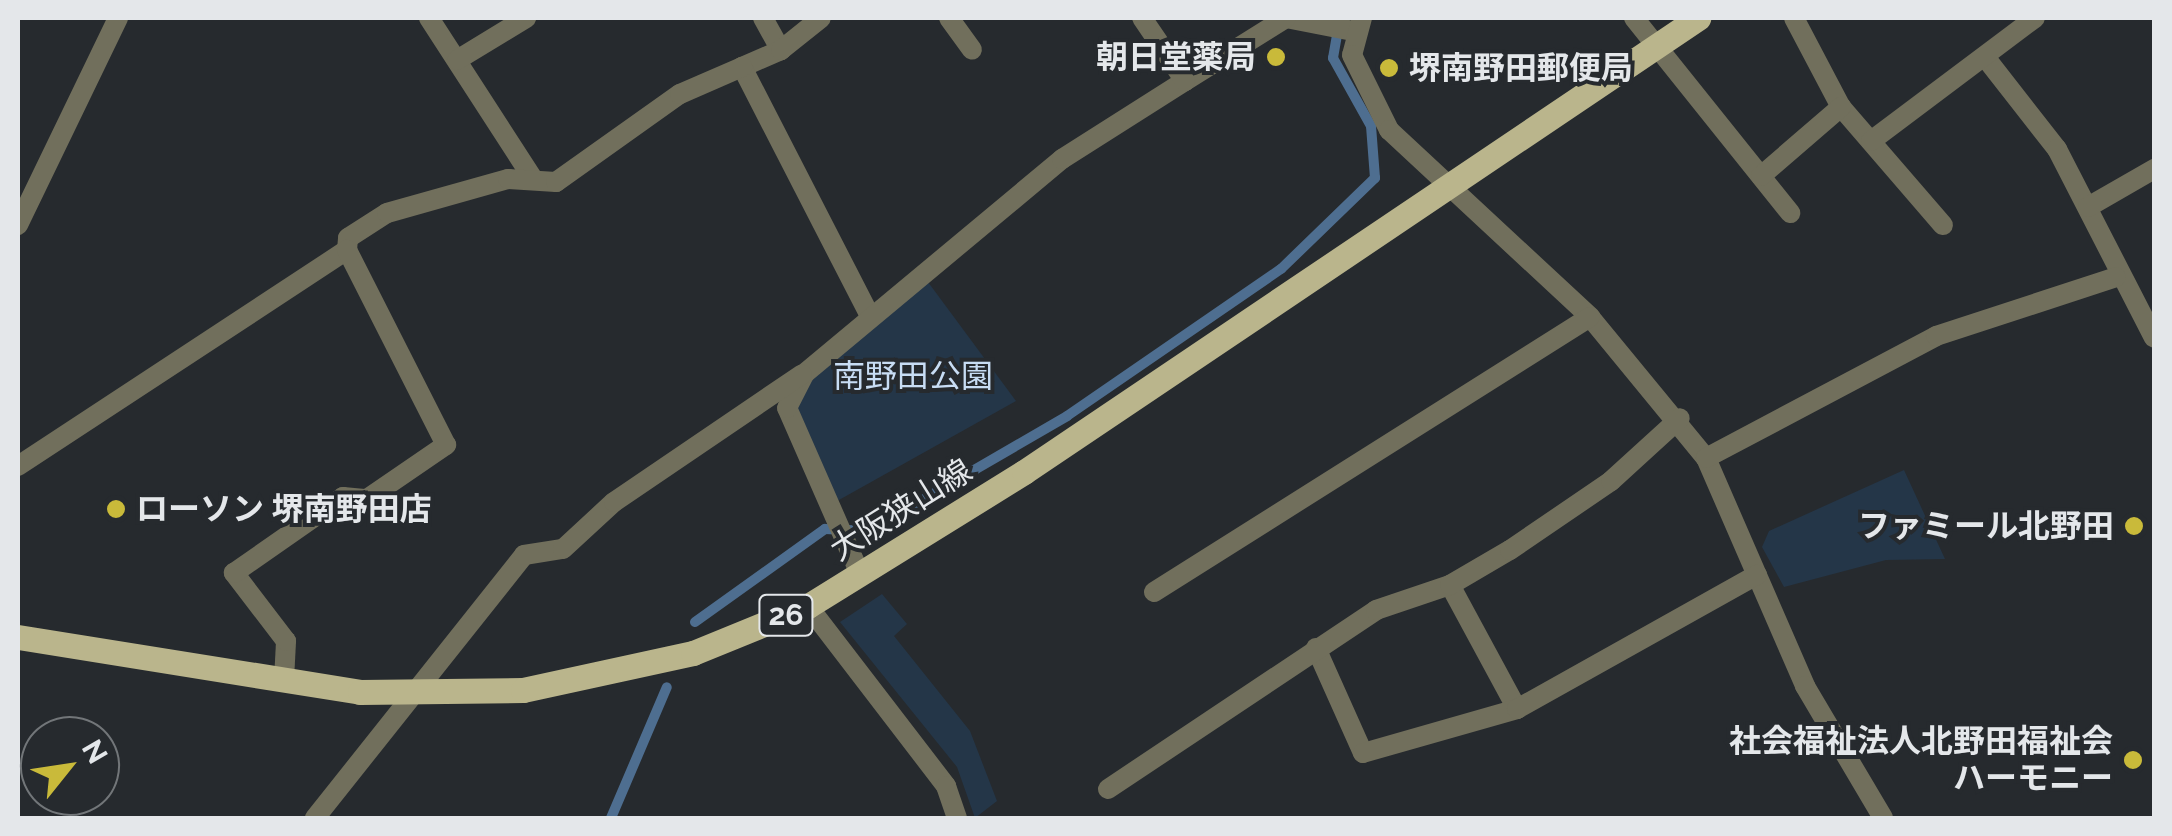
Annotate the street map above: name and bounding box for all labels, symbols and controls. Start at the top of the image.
place label: 朝日堂薬局 [1096,38,1256,76]
marker: 朝日堂薬局 [1265,46,1287,68]
place label: 堺南野田郵便局 [1409,49,1633,87]
marker: 堺南野田郵便局 [1378,57,1400,79]
park label: 南野田公園 [833,357,993,395]
street label: 大阪狭山線 [823,451,979,569]
place label: ローソン 堺南野田店 [136,490,432,528]
marker: ローソン 堺南野田店 [105,498,127,520]
place label: ファミール北野田 [1858,507,2114,545]
marker: ファミール北野田 [2123,515,2145,537]
road number: 26 [756,590,816,640]
north arrow [20,716,120,816]
place label: 社会福祉法人北野田福祉会 ハーモニー [1729,723,2113,798]
text: N [75,734,114,769]
marker: 社会福祉法人北野田福祉会 ハーモニー [2122,749,2144,771]

